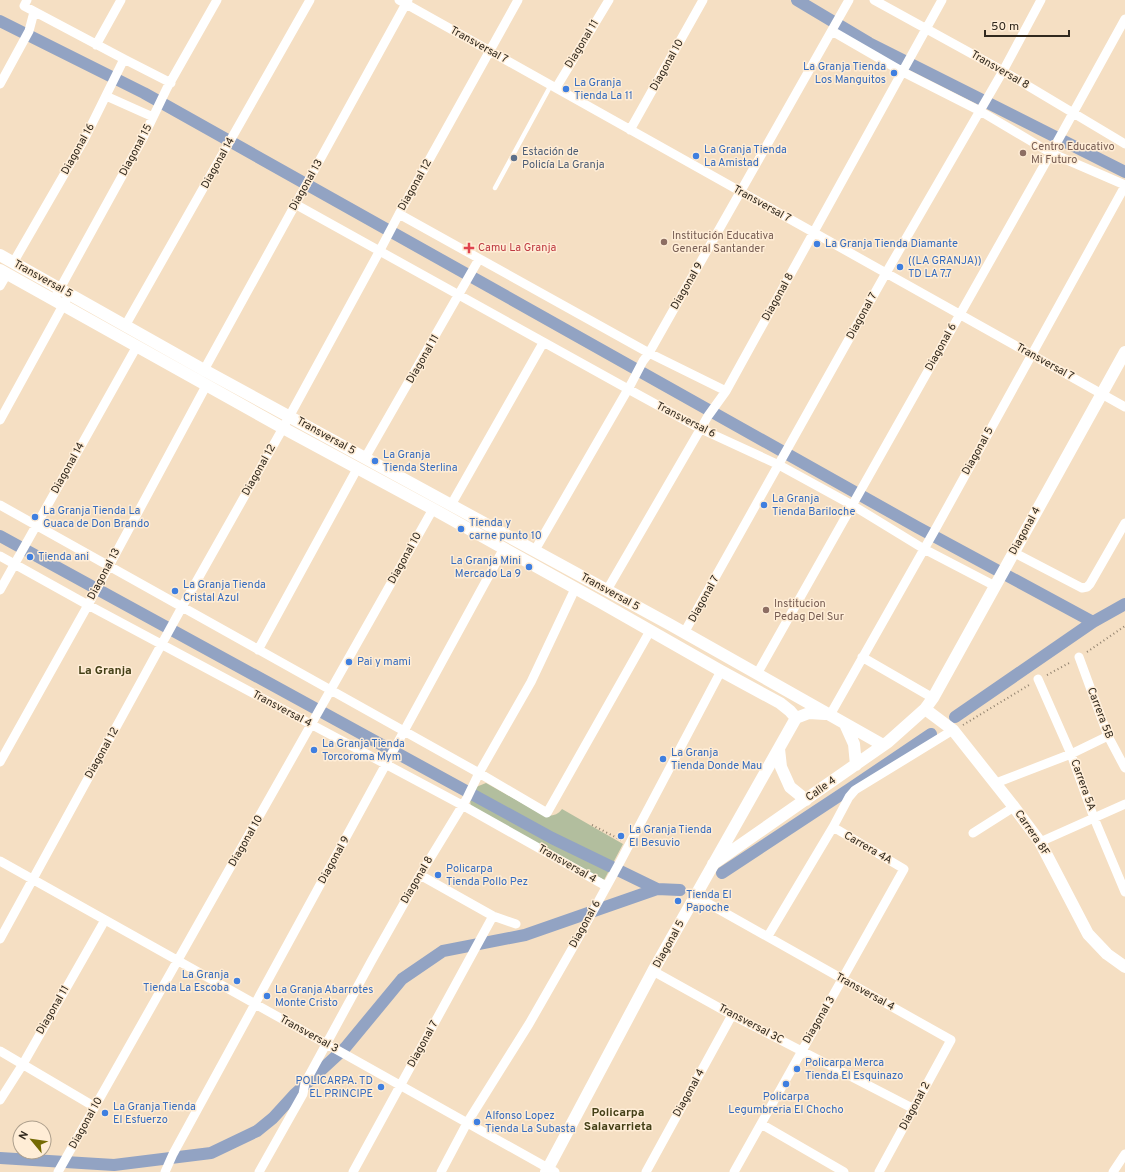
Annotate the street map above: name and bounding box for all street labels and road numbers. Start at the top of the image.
street label: Diagonal 11 [562,17,602,71]
street label: Transversal 7 [448,23,511,67]
street label: Diagonal 10 [647,37,687,93]
street label: Transversal 8 [968,48,1032,92]
street label: Diagonal 16 [58,121,98,177]
street label: Diagonal 15 [116,121,156,178]
street label: Diagonal 14 [198,135,238,191]
street label: Diagonal 13 [286,157,326,213]
street label: Diagonal 12 [395,157,435,213]
street label: Transversal 7 [731,182,794,226]
street label: Transversal 5 [11,257,75,301]
street label: Diagonal 9 [668,260,706,312]
street label: Diagonal 8 [759,271,797,323]
street label: Diagonal 7 [843,290,881,342]
street label: Diagonal 6 [922,321,960,373]
street label: Diagonal 11 [403,332,443,386]
street label: Transversal 7 [1014,340,1077,384]
street label: Transversal 6 [654,399,718,441]
street label: Transversal 5 [294,414,358,458]
street label: Diagonal 5 [959,424,997,477]
street label: Diagonal 14 [48,440,88,496]
street label: Diagonal 12 [239,442,279,498]
street label: Diagonal 4 [1006,504,1044,557]
street label: Diagonal 10 [385,530,425,586]
street label: Diagonal 13 [85,546,123,602]
street label: Transversal 5 [578,570,642,614]
street label: Diagonal 7 [685,573,723,625]
street label: Carrera 5B [1084,685,1116,741]
street label: Transversal 4 [250,687,314,731]
street label: Diagonal 12 [82,725,122,781]
street label: Carrera 5A [1067,757,1099,813]
street label: Calle 4 [803,773,839,804]
street label: Carrera 8F [1011,807,1053,859]
street label: Diagonal 10 [226,813,266,869]
street label: Carrera 4A [841,828,895,868]
street label: Diagonal 9 [315,834,353,886]
street label: Transversal 4 [535,842,599,887]
street label: Diagonal 8 [398,854,436,906]
street label: Diagonal 6 [566,898,604,950]
street label: Diagonal 5 [650,917,688,970]
street label: Transversal 4 [833,970,897,1014]
street label: Diagonal 11 [33,983,73,1037]
street label: Diagonal 3 [800,994,838,1046]
street label: Transversal 3C [716,1001,786,1047]
street label: Transversal 3 [277,1012,341,1056]
street label: Diagonal 7 [404,1018,442,1070]
street label: Diagonal 4 [670,1066,708,1119]
street label: Diagonal 2 [896,1079,934,1133]
street label: Diagonal 10 [66,1095,106,1151]

